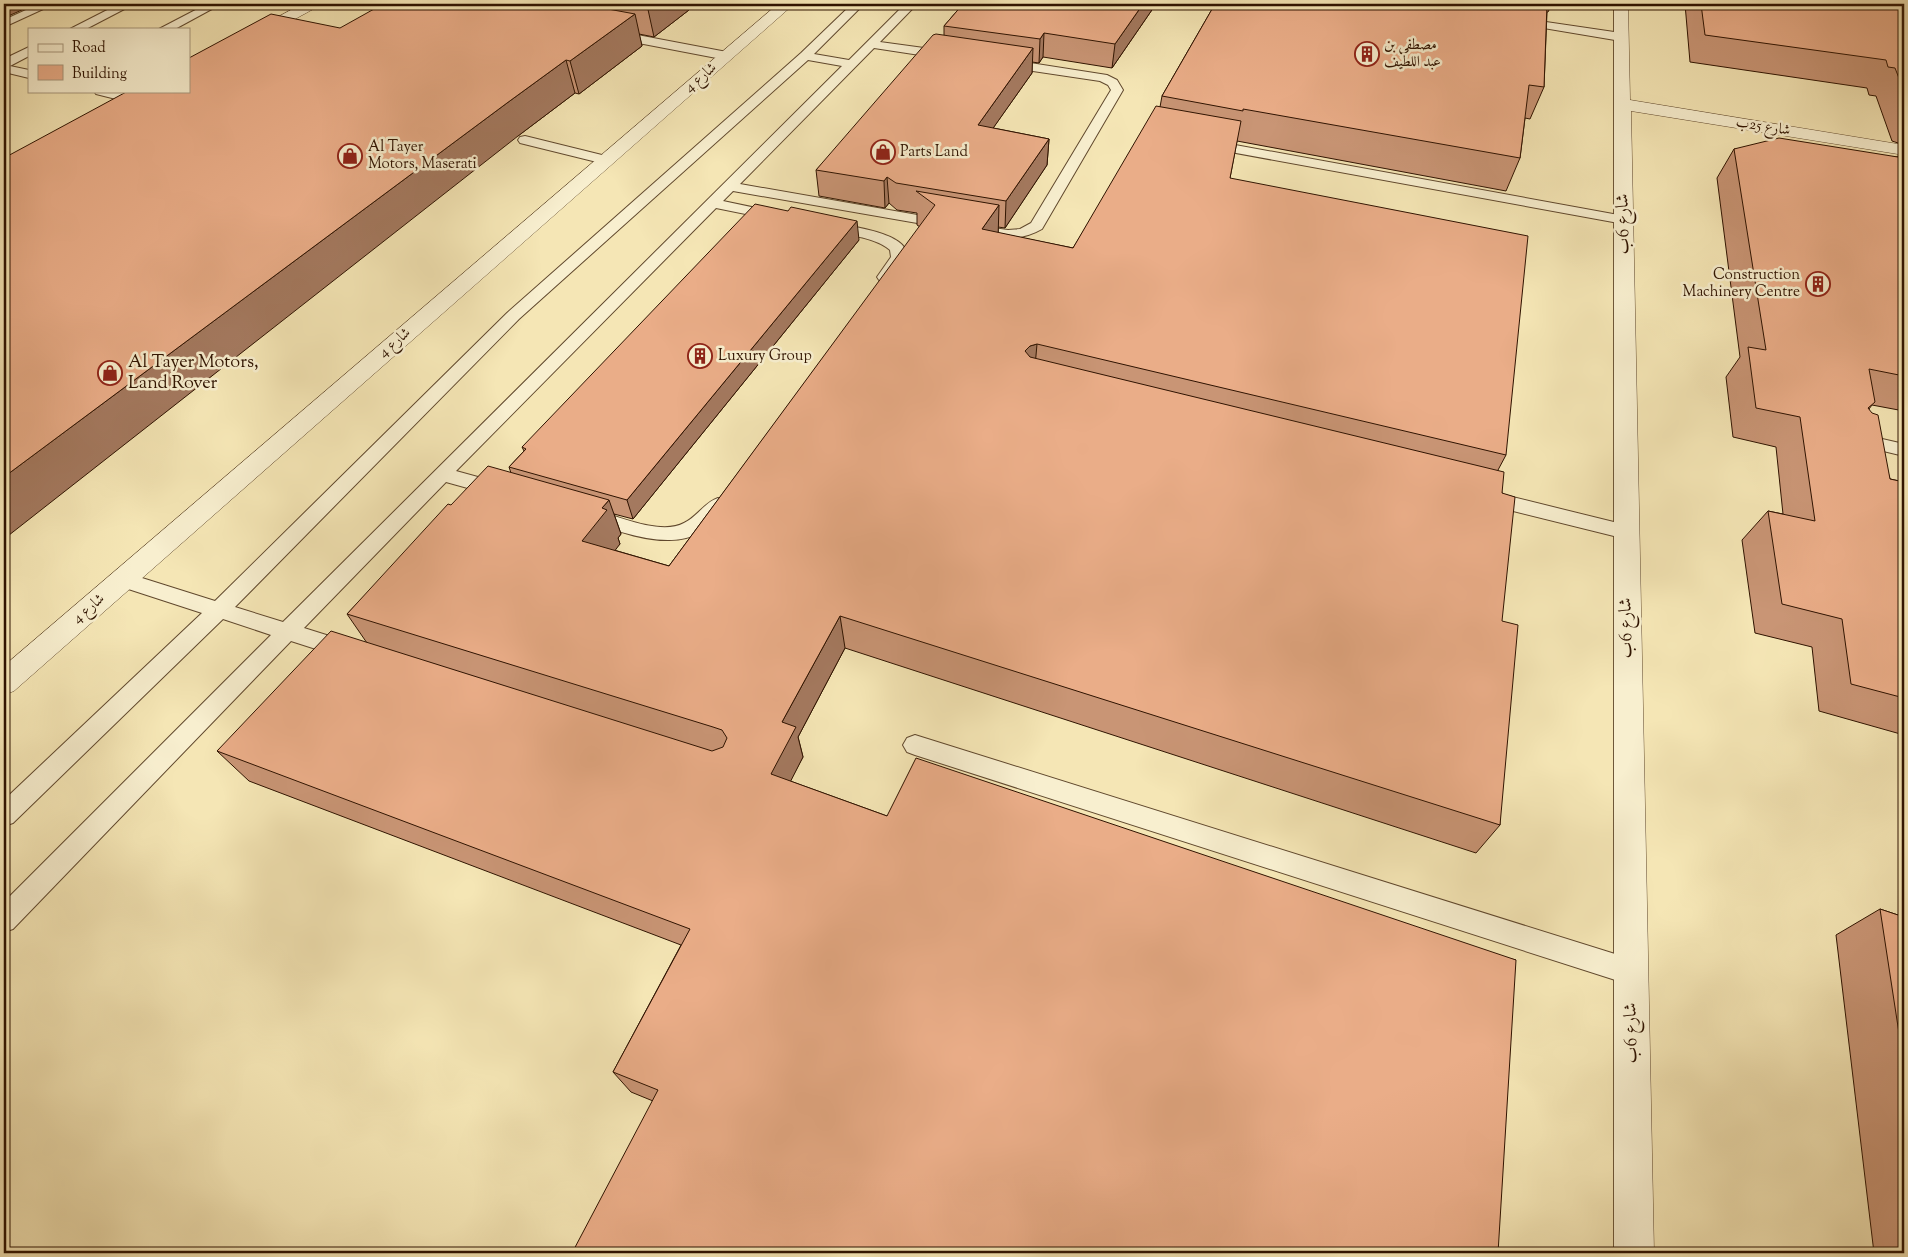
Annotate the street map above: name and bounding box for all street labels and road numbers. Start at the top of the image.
street label: شارع 4 [680,58,722,99]
street label: شارع 25ب [1734,112,1792,143]
street label: شارع 6ب [1610,193,1638,255]
street label: شارع 4 [374,323,416,364]
street label: شارع 4 [68,589,110,630]
street label: شارع 6ب [1613,597,1641,659]
street label: شارع 6ب [1618,1002,1646,1064]

